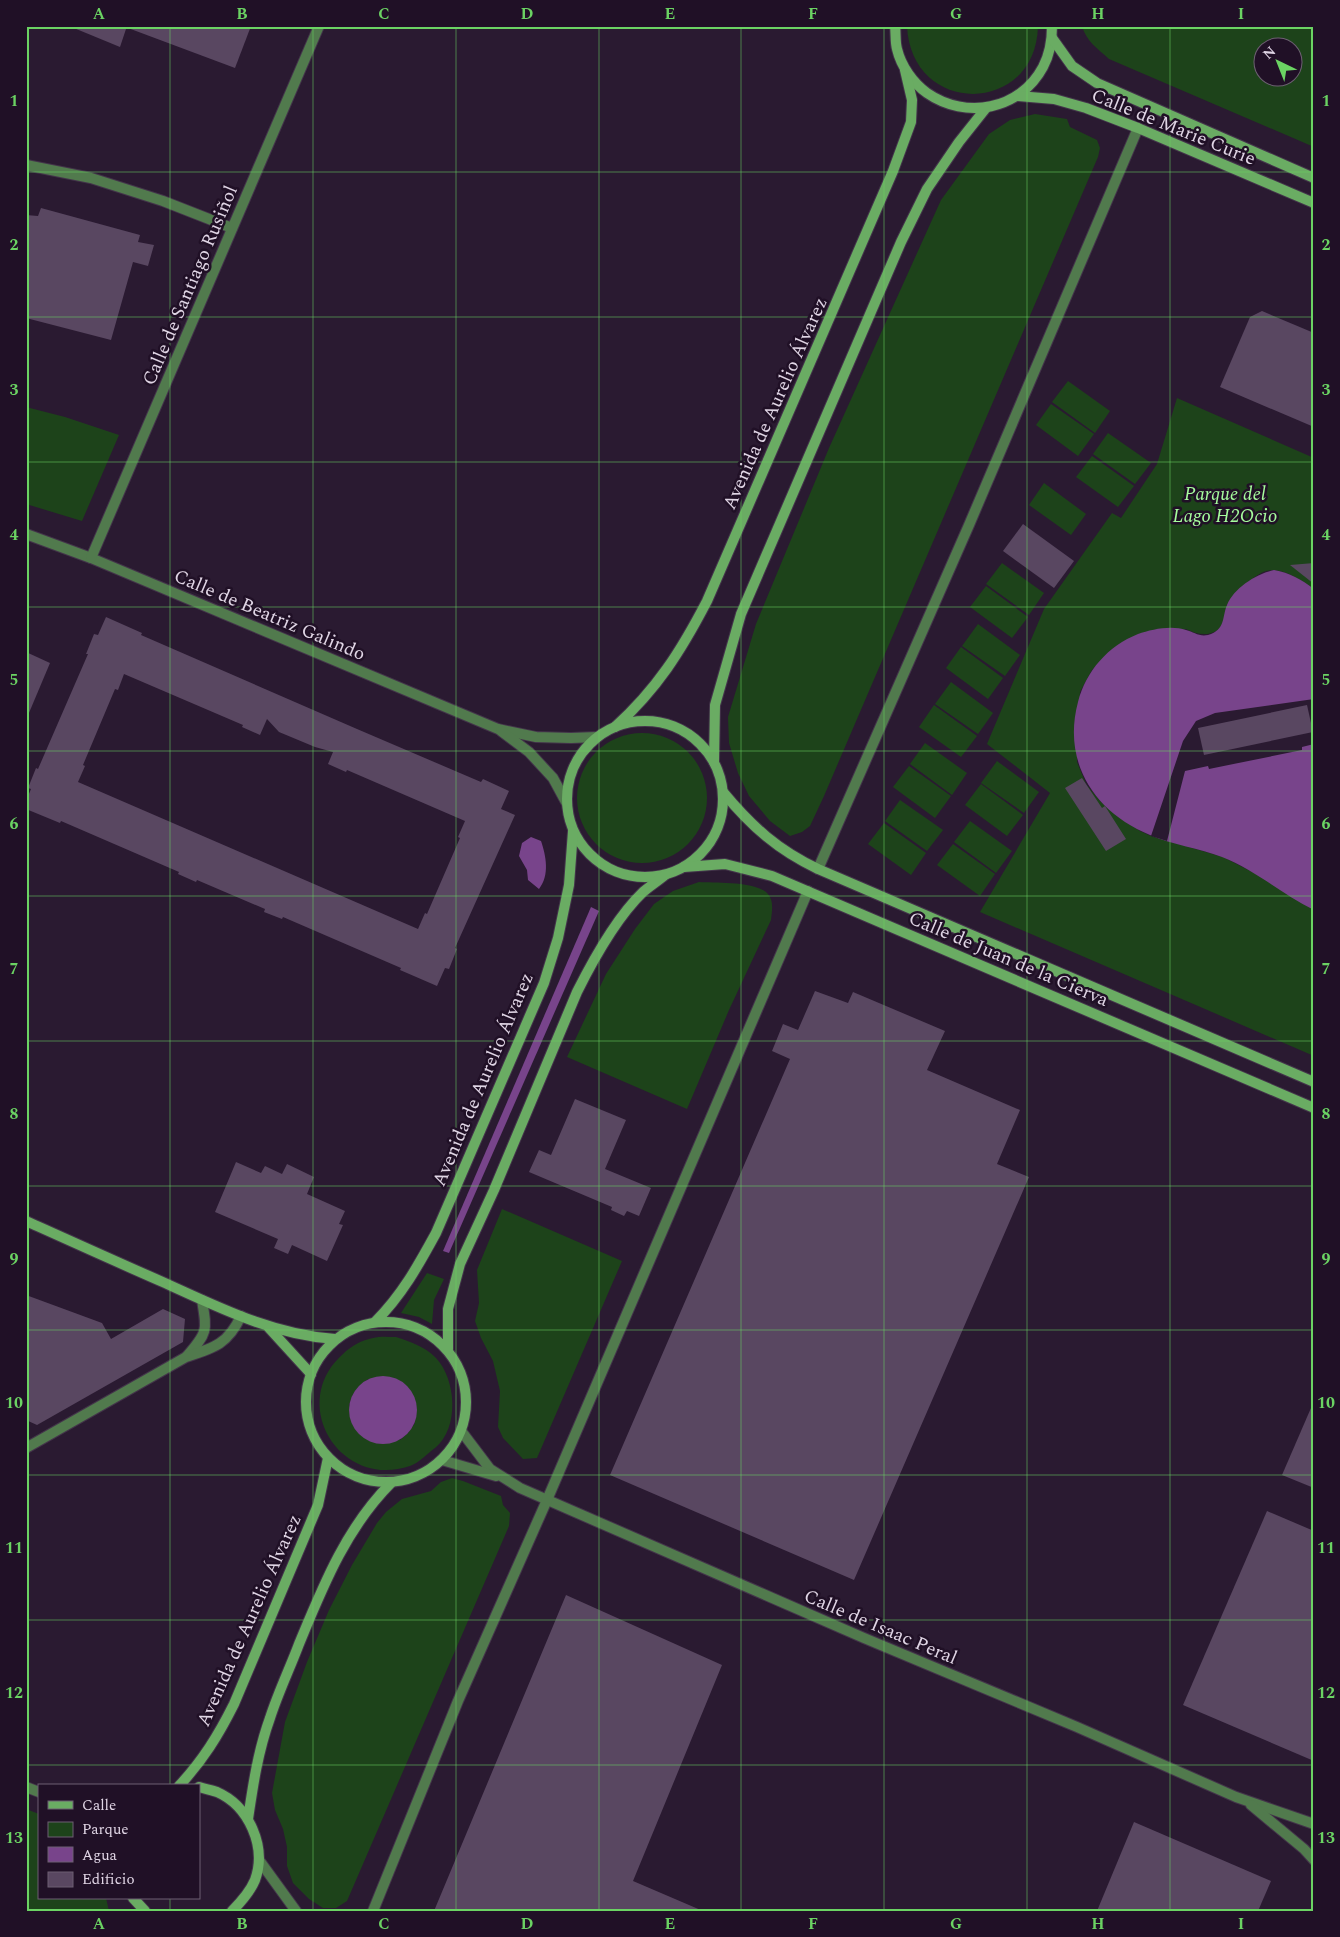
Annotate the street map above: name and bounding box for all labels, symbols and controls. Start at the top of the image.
text: A [93,2,106,26]
text: B [236,2,248,26]
text: C [378,2,390,26]
text: D [521,2,534,26]
text: E [665,2,675,26]
text: F [808,2,818,26]
text: G [950,2,962,26]
text: H [1091,2,1105,26]
text: I [1238,2,1244,26]
north arrow [1252,38,1302,88]
text: N [1258,41,1281,64]
street label: Calle de Marie Curie [1087,81,1260,174]
text: 1 [10,89,18,113]
text: 1 [1322,89,1330,113]
street label: Calle de Santiago Rusiñol [135,181,246,390]
text: 2 [10,233,19,257]
text: 2 [1322,233,1331,257]
street label: Avenida de Aurelio Álvarez [715,293,835,514]
text: 3 [10,378,19,402]
text: 3 [1322,378,1331,402]
park label: Parque del Lago H2Ocio [1172,480,1278,531]
text: 4 [10,523,19,547]
text: 4 [1322,523,1331,547]
street label: Calle de Beatriz Galindo [169,562,370,669]
text: 5 [10,668,18,692]
text: 5 [1322,668,1330,692]
text: 6 [10,812,19,836]
text: 6 [1322,812,1331,836]
street label: Calle de Juan de la Cierva [904,904,1114,1015]
text: 7 [10,957,19,981]
text: 7 [1322,957,1331,981]
street label: Avenida de Aurelio Álvarez [425,968,542,1191]
text: 8 [10,1102,19,1126]
text: 8 [1322,1102,1331,1126]
text: 9 [10,1247,19,1271]
text: 9 [1322,1247,1331,1271]
text: 10 [5,1391,23,1415]
text: 10 [1317,1391,1335,1415]
street label: Avenida de Aurelio Álvarez [189,1510,309,1731]
text: 11 [5,1536,23,1560]
text: 11 [1317,1536,1335,1560]
street label: Calle de Isaac Peral [799,1582,962,1673]
text: 12 [5,1681,23,1705]
text: 12 [1317,1681,1335,1705]
legend [38,1784,200,1900]
text: Calle [82,1794,116,1817]
text: Parque [82,1818,129,1841]
text: 13 [5,1826,23,1850]
text: 13 [1317,1826,1335,1850]
text: Agua [82,1844,118,1867]
text: Edificio [82,1868,135,1891]
text: A [93,1912,106,1936]
text: B [236,1912,248,1936]
text: C [378,1912,390,1936]
text: D [521,1912,534,1936]
text: E [665,1912,675,1936]
text: F [808,1912,818,1936]
text: G [950,1912,962,1936]
text: H [1091,1912,1105,1936]
text: I [1238,1912,1244,1936]

